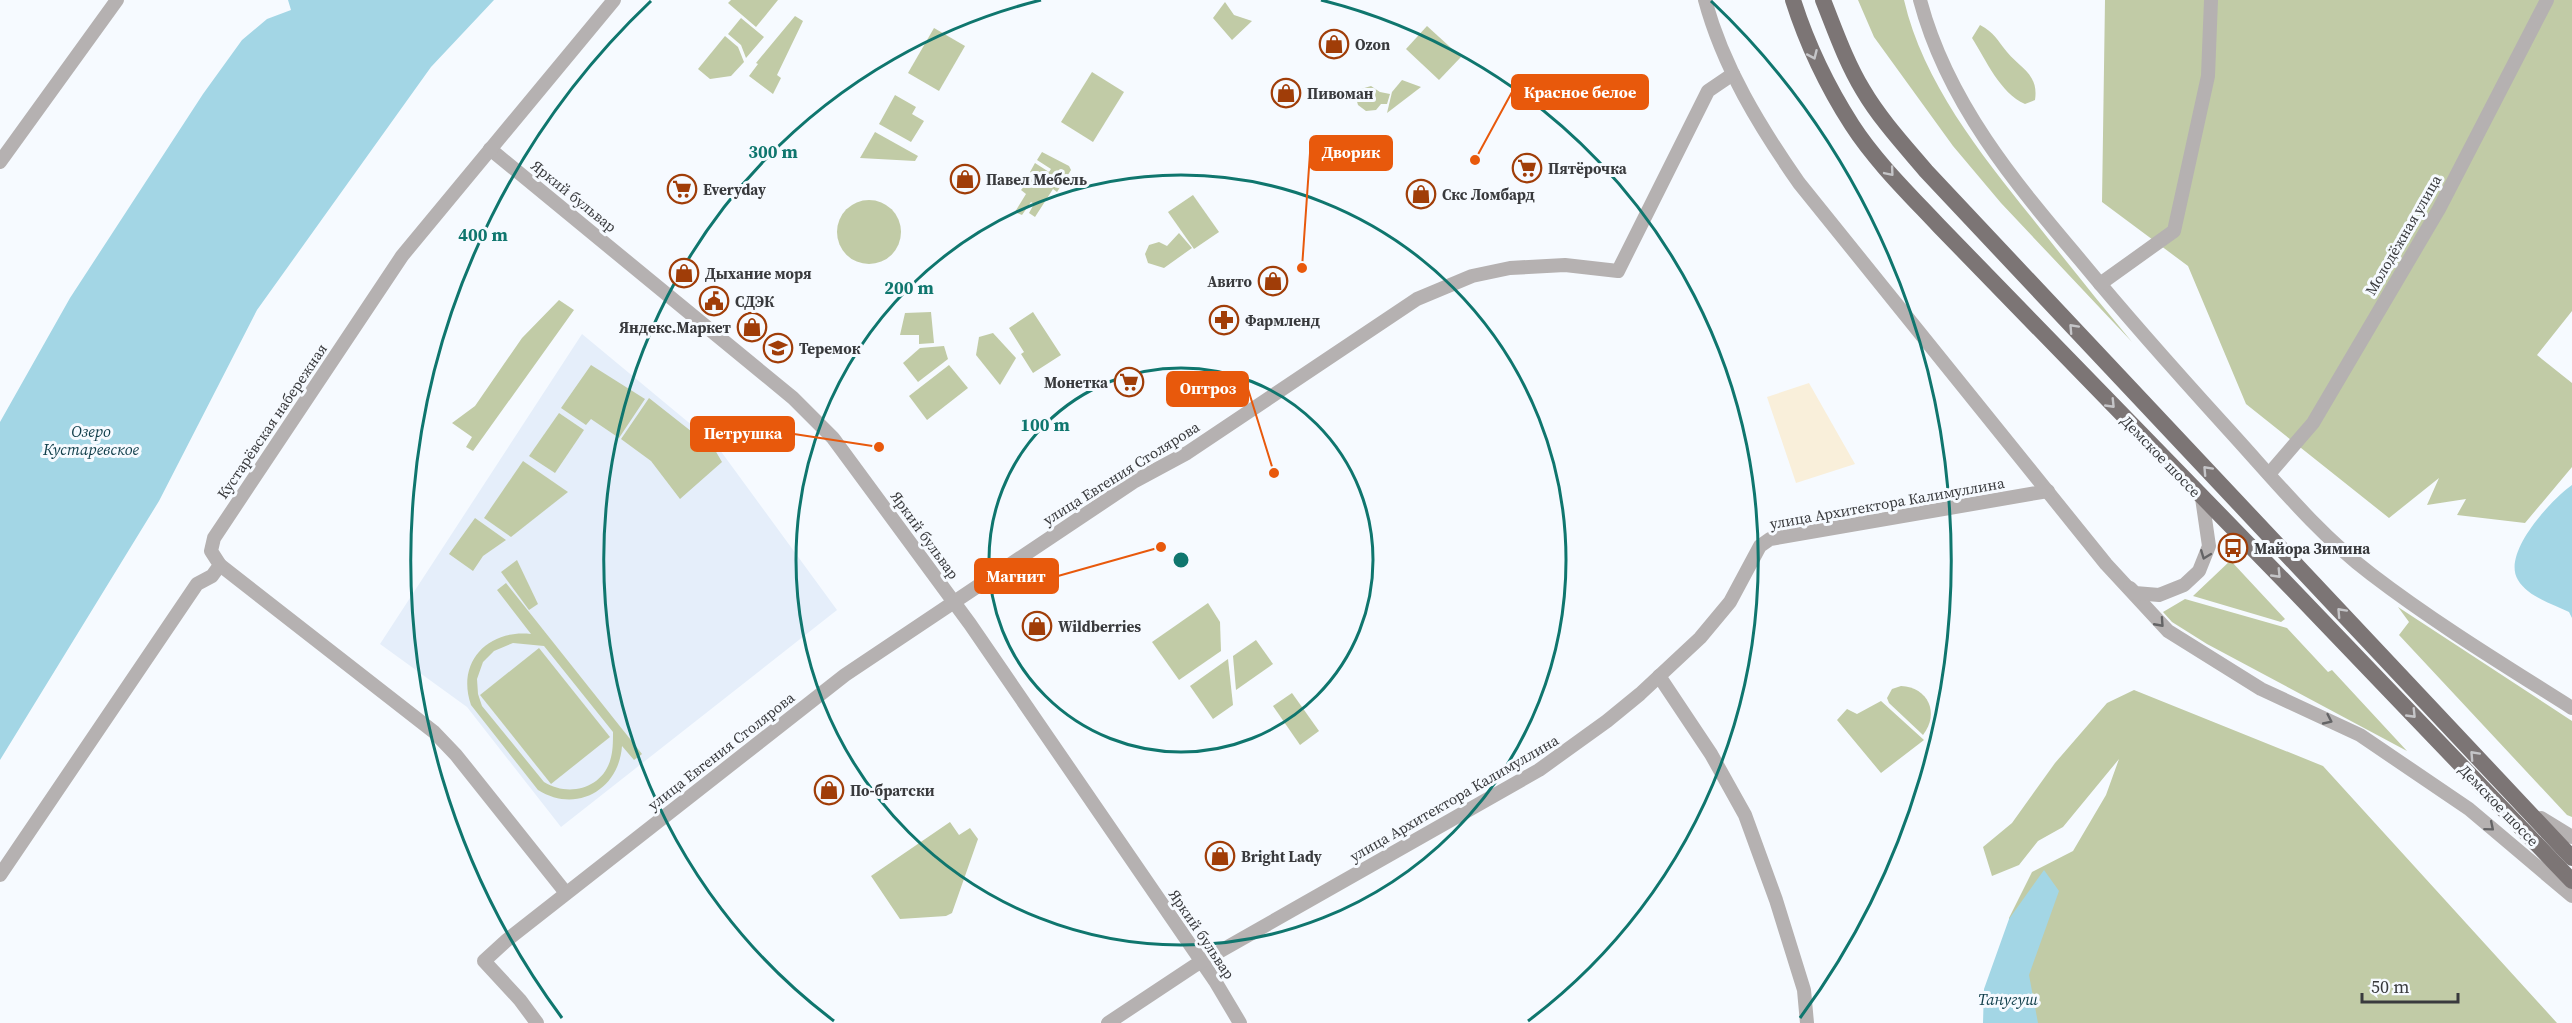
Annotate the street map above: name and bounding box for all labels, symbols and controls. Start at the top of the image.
shop icon: Ozon [1318,28,1350,60]
place label: Ozon [1355,34,1390,55]
one-way arrow [1806,48,1818,59]
callout: Красное белое [1512,75,1648,109]
shop icon: Пивоман [1270,77,1302,109]
text: Красное белое [1524,81,1636,103]
place label: Пивоман [1307,83,1374,104]
callout: Дворик [1310,136,1392,170]
text: 300 m [748,139,798,164]
text: Дворик [1322,141,1381,163]
supermarket icon: Пятёрочка [1511,152,1543,184]
street label: Яркий бульвар [527,155,621,237]
place label: Пятёрочка [1548,158,1628,179]
shop icon: Павел Мебель [949,163,981,195]
one-way arrow [1883,165,1894,176]
place label: Павел Мебель [986,169,1087,190]
street label: Молодёжная улица [2360,171,2446,299]
supermarket icon: Everyday [666,173,698,205]
shop icon: Скс Ломбард [1405,178,1437,210]
place label: Everyday [703,179,766,200]
place label: Скс Ломбард [1442,184,1535,205]
text: 400 m [458,222,508,247]
shop icon: Дыхание моря [668,257,700,289]
place label: Дыхание моря [705,263,812,284]
shop icon: Авито [1257,265,1289,297]
place label: Авито [1207,271,1253,292]
text: 200 m [884,275,934,300]
public building icon: СДЭК [698,285,730,317]
place label: СДЭК [735,291,775,312]
pharmacy icon: Фармленд [1208,304,1240,336]
place label: Фармленд [1245,310,1320,331]
shop icon: Яндекс.Маркет [736,311,768,343]
place label: Яндекс.Маркет [619,317,732,338]
one-way arrow [2070,325,2081,336]
school or university icon: Теремок [762,332,794,364]
place label: Теремок [799,338,861,359]
street label: Кустарёвская набережная [212,339,332,503]
supermarket icon: Монетка [1113,366,1145,398]
place label: Монетка [1044,372,1109,393]
callout: Оптроз [1167,372,1248,406]
text: Оптроз [1180,377,1237,399]
one-way arrow [2104,397,2115,408]
street label: Демское шоссе [2116,410,2206,502]
text: 100 m [1020,412,1070,437]
street label: улица Евгения Столярова [1039,416,1204,530]
callout: Петрушка [691,417,794,451]
water label: Озеро Кустаревское [42,420,140,460]
text: Петрушка [704,422,783,444]
one-way arrow [2203,467,2214,477]
street label: улица Архитектора Калимуллина [1768,472,2006,534]
street label: Яркий бульвар [886,487,964,584]
bus stop icon: Майора Зимина [2217,532,2249,564]
place label: Майора Зимина [2254,538,2371,559]
one-way arrow [2200,549,2212,560]
centre of rings [1171,550,1191,570]
callout: Магнит [975,559,1058,593]
text: Магнит [986,565,1046,587]
one-way arrow [2270,567,2281,577]
one-way arrow [2338,608,2349,619]
shop icon: Wildberries [1021,610,1053,642]
place label: Wildberries [1058,616,1141,637]
one-way arrow [2153,616,2164,626]
street label: улица Евгения Столярова [643,687,799,815]
one-way arrow [2405,708,2416,718]
one-way arrow [2321,713,2332,725]
street label: улица Архитектора Калимуллина [1346,729,1563,867]
one-way arrow [2470,751,2481,761]
street label: Демское шоссе [2454,759,2544,851]
shop icon: По-братски [813,774,845,806]
place label: По-братски [850,780,935,801]
one-way arrow [2483,820,2494,831]
shop icon: Bright Lady [1204,840,1236,872]
place label: Bright Lady [1241,846,1322,867]
street label: Яркий бульвар [1164,885,1240,983]
scale bar [2362,966,2458,1004]
text: 50 m [2371,974,2409,999]
water label: Танугуш [1978,988,2038,1010]

